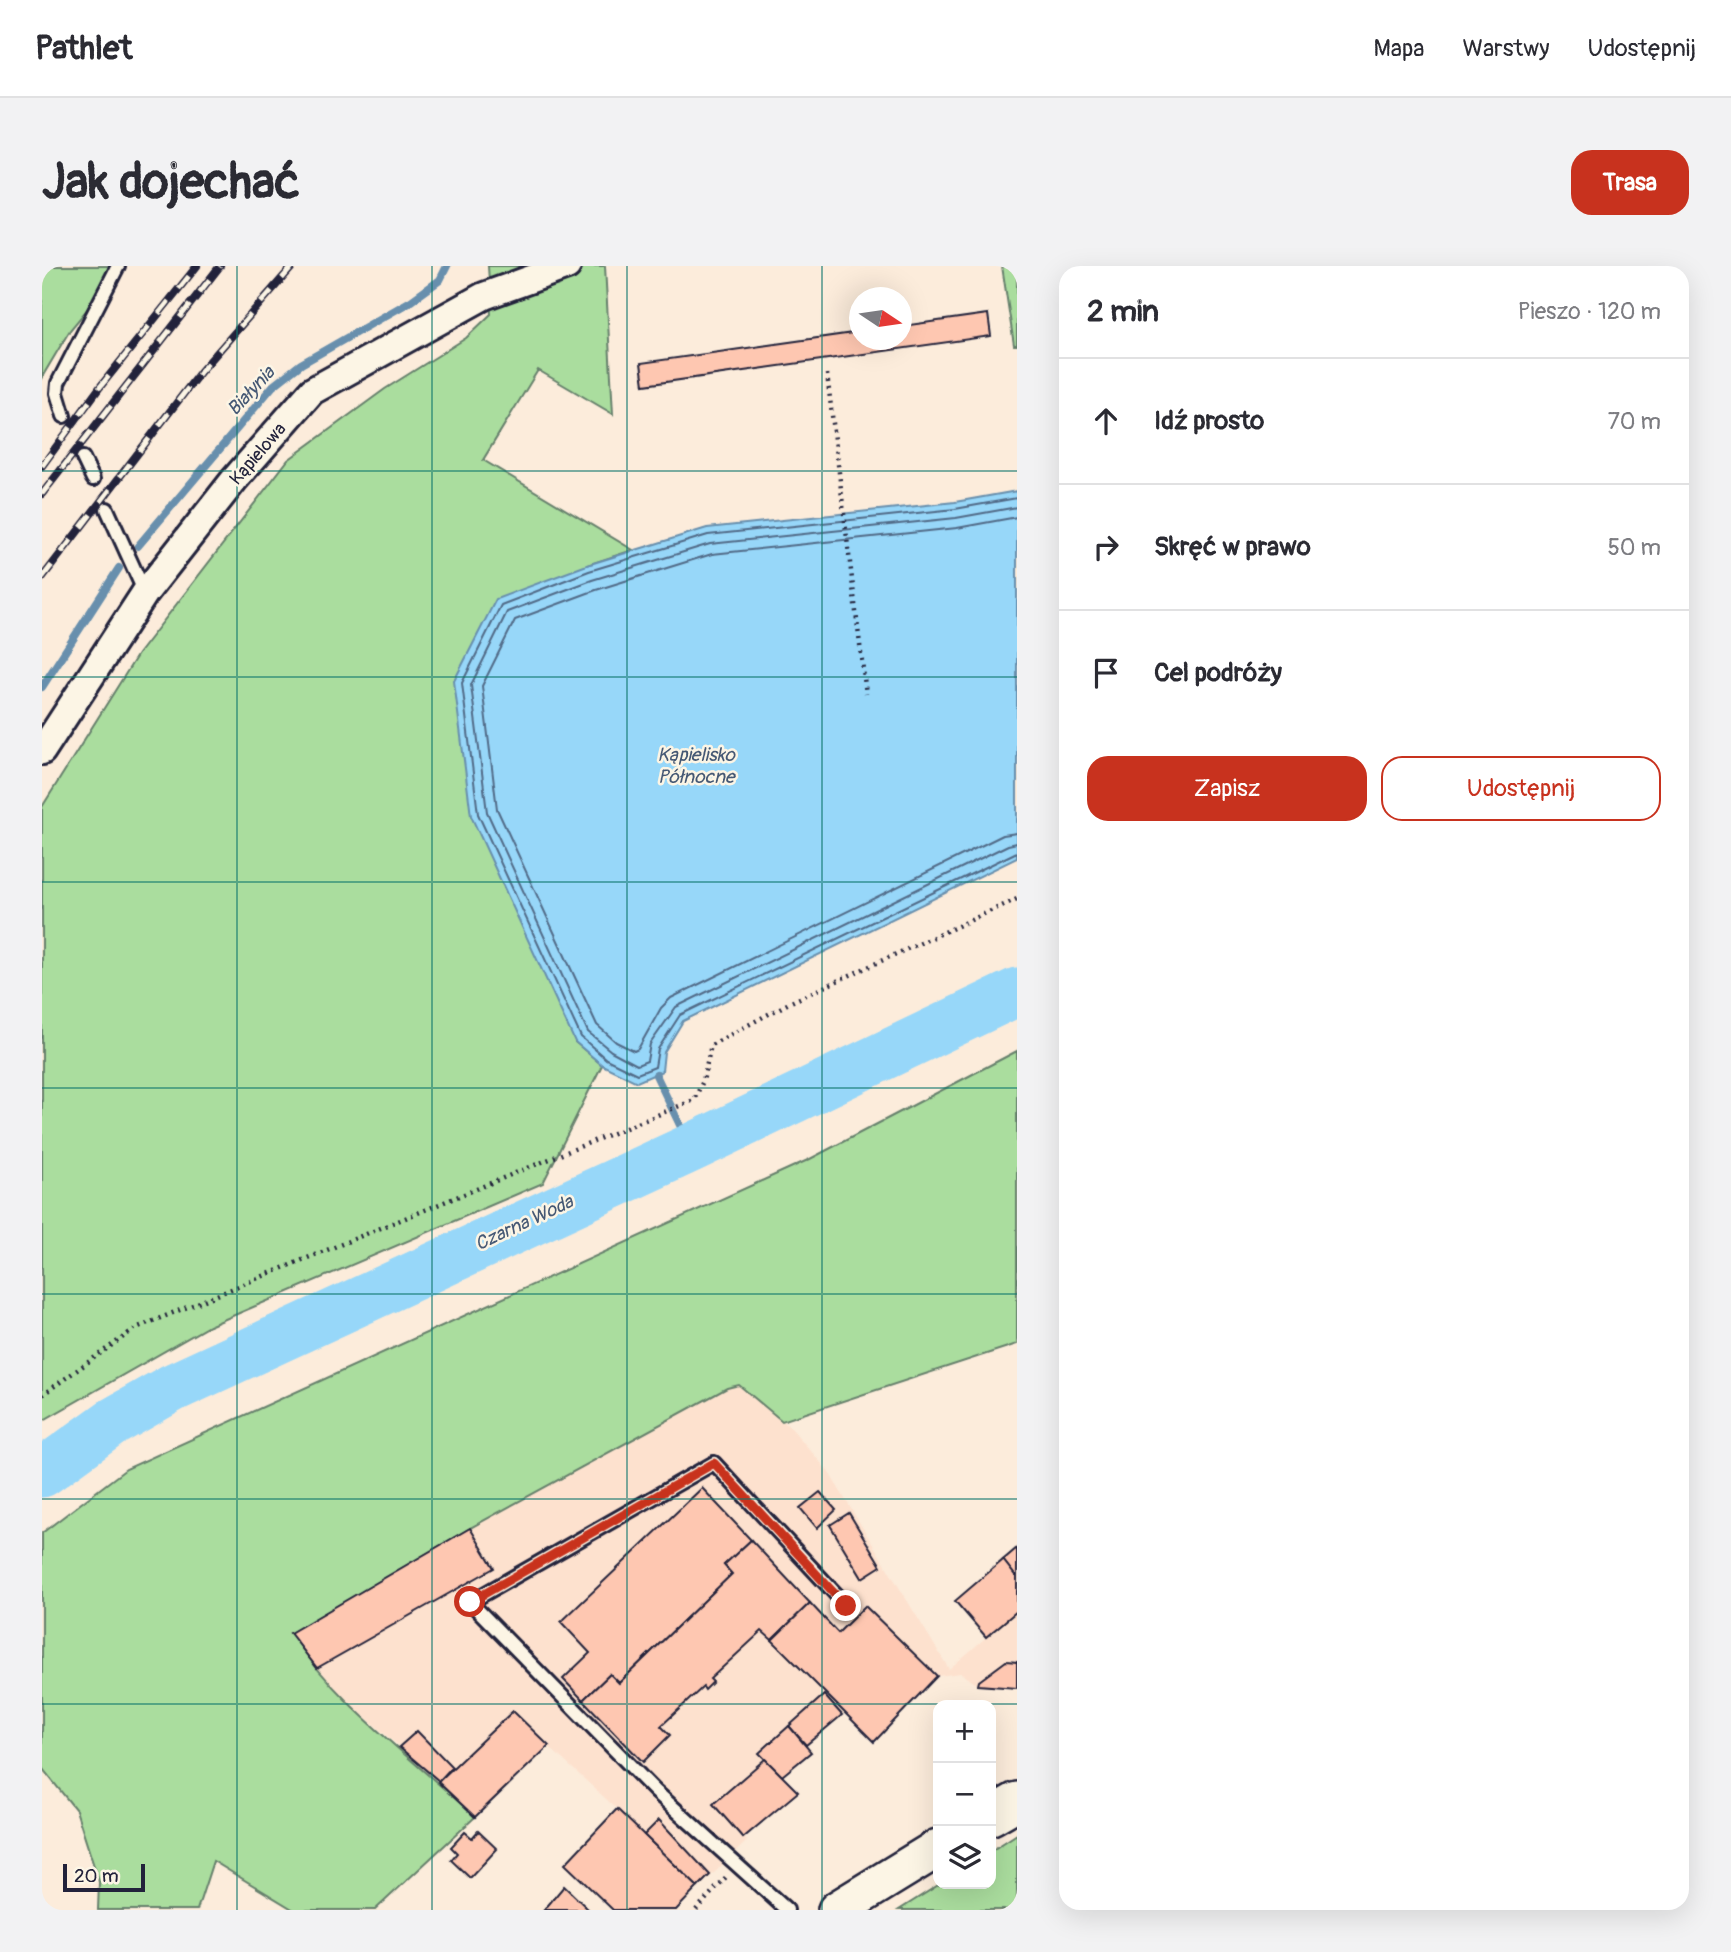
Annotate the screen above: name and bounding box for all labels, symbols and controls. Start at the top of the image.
text: Pathlet [35,28,132,69]
text: Mapa [1374,34,1424,63]
text: Warstwy [1462,34,1550,63]
text: Udostępnij [1588,34,1696,63]
button: Trasa [1571,150,1689,215]
text: Jak dojechać [42,152,300,213]
north arrow [849,287,912,350]
text: 2 min [1087,293,1159,330]
text: Pieszo · 120 m [1518,297,1661,326]
water label: Białynia [222,360,281,421]
icon: ahead [1087,402,1125,440]
text: Idź prosto [1154,405,1264,437]
text: 70 m [1608,407,1661,436]
street label: Kąpielowa [225,418,291,490]
icon: right [1087,528,1125,566]
text: Skręć w prawo [1154,531,1311,563]
text: 50 m [1607,533,1661,562]
icon: arrive [1087,654,1125,692]
text: Cel podróży [1154,657,1282,689]
water label: Kąpielisko Północne [657,743,737,789]
button: Zapisz [1087,756,1367,821]
button: Udostępnij [1381,756,1661,821]
water label: Czarna Woda [471,1189,578,1256]
route start [454,1586,485,1617]
route end [830,1590,861,1621]
map controls [933,1700,996,1889]
button: + [933,1700,996,1763]
button: − [933,1763,996,1826]
button: layers [933,1826,996,1889]
scale bar [63,1861,145,1893]
text: 20 m [74,1864,119,1888]

